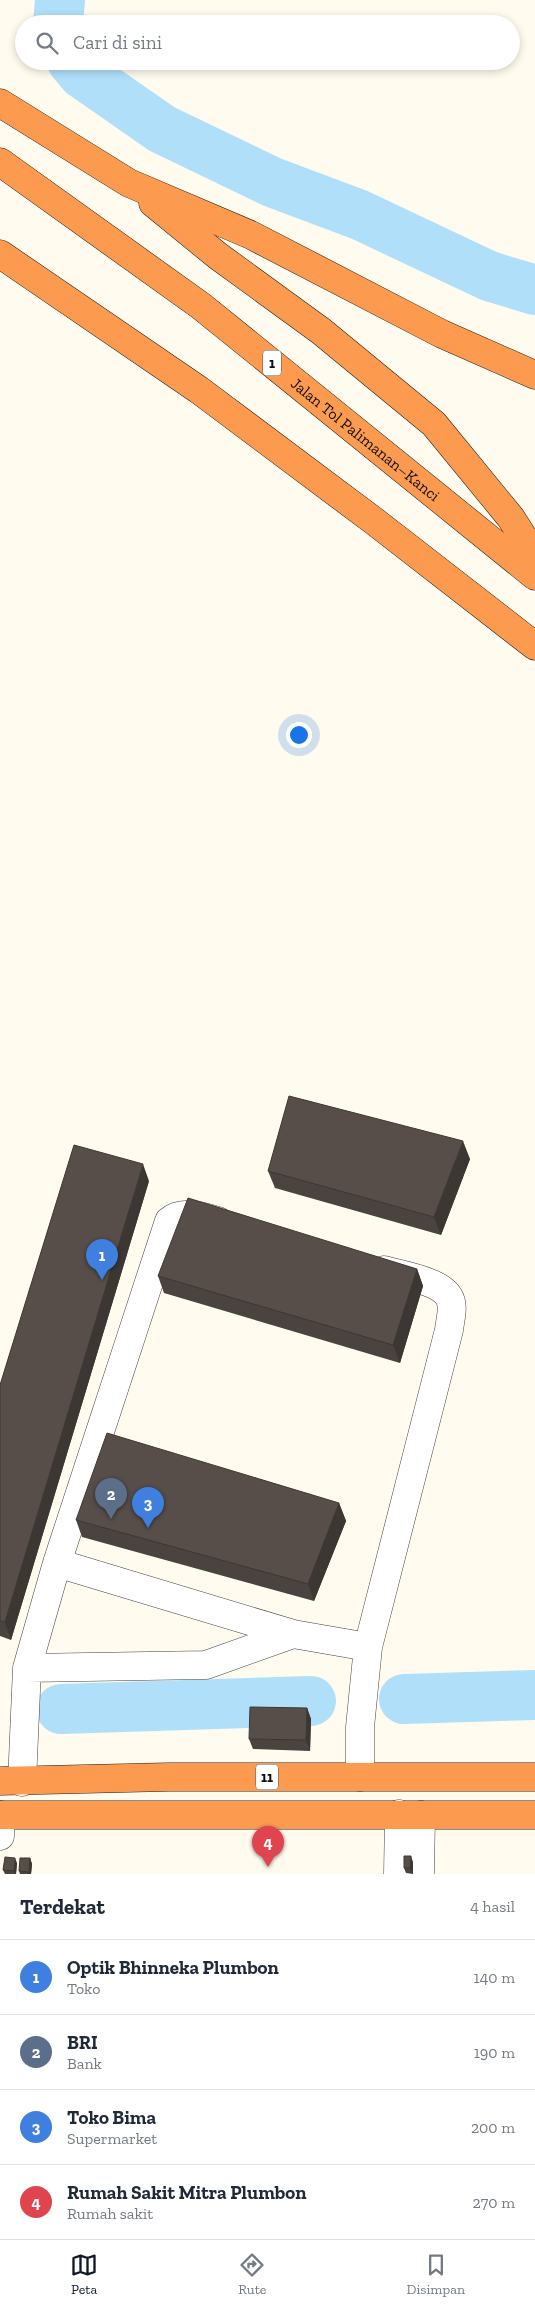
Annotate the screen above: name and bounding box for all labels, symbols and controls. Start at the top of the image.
search box [15,15,520,70]
icon: search [33,29,61,57]
text: Cari di sini [73,31,162,54]
road number: 1 [263,350,281,376]
street label: Jalan Tol Palimanan–Kanci [287,373,444,505]
your location [286,722,312,748]
pin: 1 [86,1239,118,1280]
pin: 2 [95,1478,127,1519]
pin: 3 [132,1487,164,1528]
road number: 11 [256,1764,278,1790]
pin: 4 [252,1826,284,1867]
text: Terdekat [20,1894,105,1919]
text: 4 hasil [470,1897,515,1916]
text: Optik Bhinneka Plumbon [67,1956,279,1979]
text: 1 [33,1968,39,1987]
text: 140 m [474,1968,515,1987]
text: Toko [67,1979,100,1998]
text: BRI [67,2031,98,2054]
text: 2 [32,2043,40,2062]
text: 190 m [474,2043,515,2062]
text: Bank [67,2054,102,2073]
text: Toko Bima [67,2106,156,2129]
text: 3 [32,2118,40,2137]
text: 200 m [471,2118,515,2137]
text: Supermarket [67,2129,157,2148]
text: Rumah Sakit Mitra Plumbon [67,2181,306,2204]
text: 4 [31,2193,41,2212]
text: 270 m [473,2193,515,2212]
text: Rumah sakit [67,2204,153,2223]
tab: Peta [70,2251,98,2298]
tab: Rute [238,2251,266,2298]
tab: Disimpan [407,2251,465,2298]

